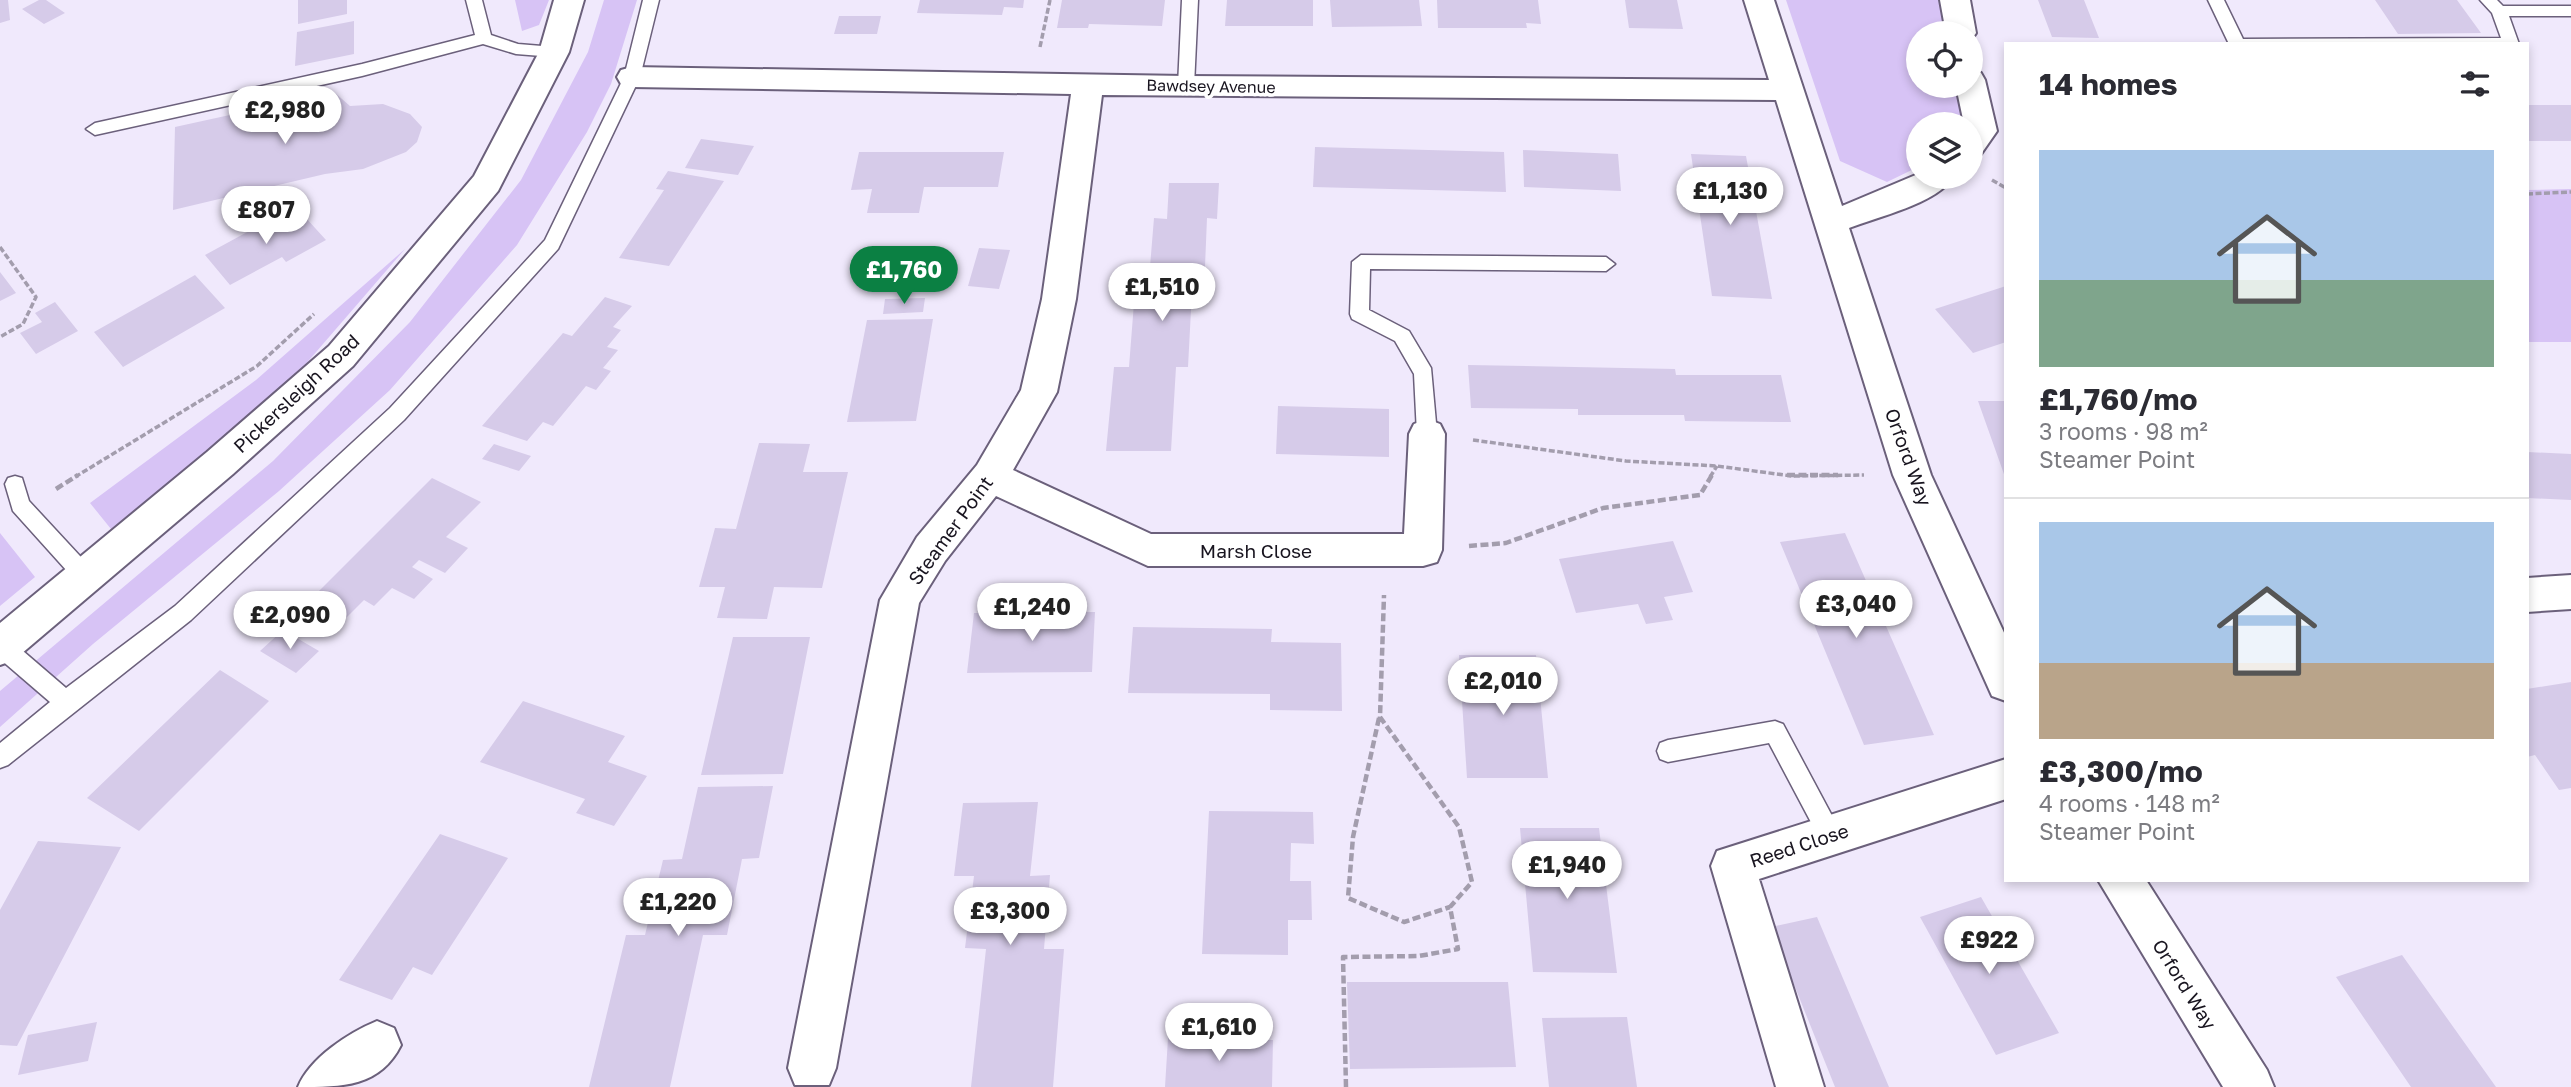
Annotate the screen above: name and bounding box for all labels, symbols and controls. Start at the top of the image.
map controls [1906,21,1983,189]
button: locate [1906,21,1983,98]
icon: filters [2456,65,2494,103]
text: 14 homes [2039,66,2178,102]
street label: Bawdsey Avenue [1146,75,1276,97]
pin: £2,980 [228,86,342,146]
text: £2,980 [245,95,325,123]
button: layers [1906,112,1983,189]
pin: £1,130 [1673,168,1787,227]
text: £1,130 [1692,176,1768,204]
pin: £807 [225,187,307,246]
text: £807 [237,195,295,223]
icon: home [2204,196,2330,322]
pin: £1,760 [847,246,961,306]
text: £1,760 [866,255,942,283]
pin: £1,510 [1105,264,1219,323]
text: £1,510 [1124,272,1200,300]
street label: Pickersleigh Road [228,329,364,457]
text: £1,760/mo [2039,381,2197,417]
street label: Orford Way [1881,405,1937,509]
text: 3 rooms · 98 m² [2039,417,2208,445]
text: Steamer Point [2039,445,2195,473]
street label: Steamer Point [903,471,997,589]
street label: Marsh Close [1200,539,1312,562]
icon: home [2204,568,2330,694]
pin: £3,040 [1799,580,1913,640]
pin: £1,240 [975,584,1089,643]
text: £3,040 [1816,589,1896,617]
pin: £2,090 [233,592,347,651]
text: £1,240 [993,592,1071,620]
text: £2,090 [249,600,331,628]
pin: £2,010 [1446,658,1560,717]
text: £2,010 [1464,666,1542,694]
text: £3,300/mo [2039,753,2203,789]
text: 4 rooms · 148 m² [2039,789,2220,817]
text: Steamer Point [2039,817,2195,845]
street label: Reed Close [1747,818,1851,872]
pin: £1,940 [1510,842,1624,901]
text: £1,940 [1528,850,1606,878]
pin: £1,220 [621,878,735,938]
text: £1,220 [639,887,717,915]
pin: £3,300 [953,888,1067,947]
text: £3,300 [970,896,1050,924]
pin: £922 [1948,916,2030,976]
text: £922 [1960,925,2018,953]
street label: Orford Way [2148,935,2222,1034]
pin: £1,610 [1162,1004,1276,1063]
text: £1,610 [1181,1012,1257,1040]

